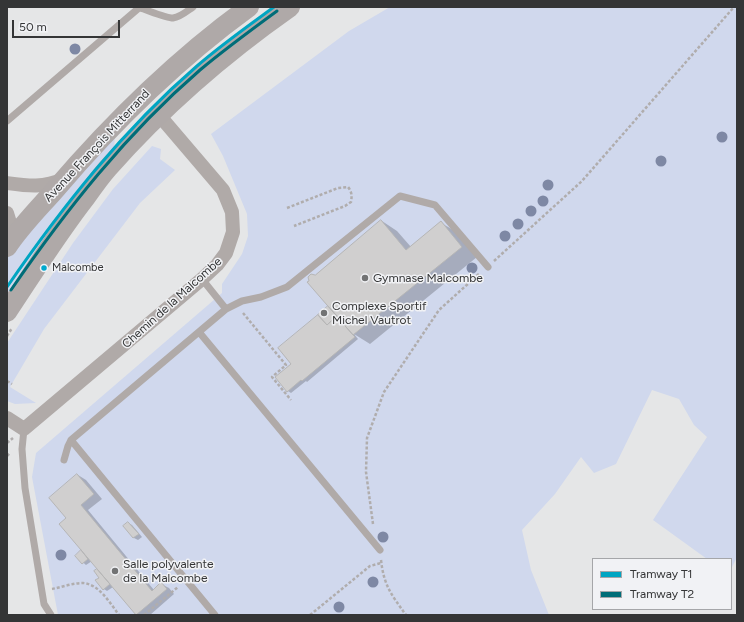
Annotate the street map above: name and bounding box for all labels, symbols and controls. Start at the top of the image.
scale bar [14,12,122,38]
text: 50 m [19,20,47,34]
street label: Avenue François Mitterrand [41,87,153,205]
street label: Chemin de la Malcombe [119,254,225,352]
place label: Malcombe [52,261,103,275]
marker: Malcombe [39,263,49,273]
place label: Gymnase Malcombe [373,271,483,285]
marker: Gymnase Malcombe [360,273,370,283]
place label: Complexe Sportif Michel Vautrot [332,299,426,327]
marker: Complexe Sportif Michel Vautrot [319,308,329,318]
place label: Salle polyvalente de la Malcombe [123,557,213,585]
legend [592,558,732,610]
marker: Salle polyvalente de la Malcombe [110,566,120,576]
text: Tramway T1 [630,567,693,581]
text: Tramway T2 [630,587,694,601]

